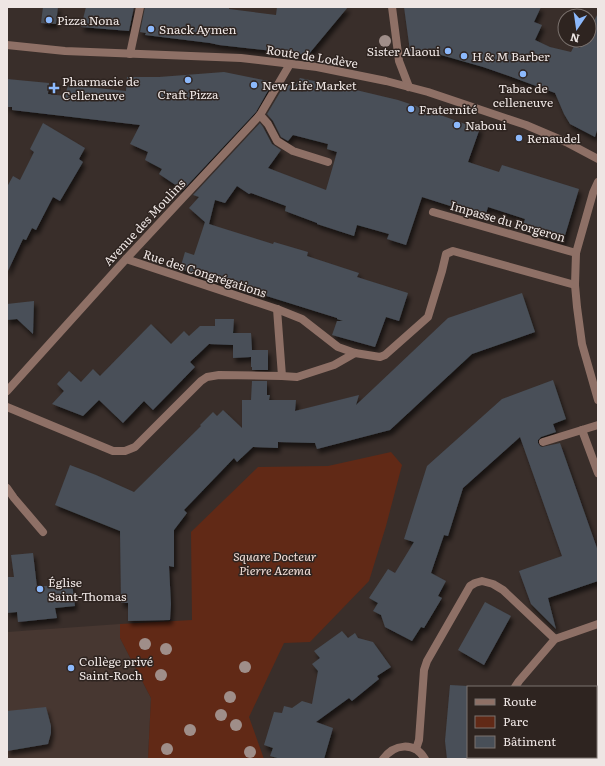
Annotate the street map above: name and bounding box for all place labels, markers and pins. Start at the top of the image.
place label: Pizza Nona [57,11,120,29]
marker: Pizza Nona [44,15,54,25]
place label: Snack Aymen [159,20,236,38]
marker: Snack Aymen [146,24,156,34]
place label: Sister Alaoui [367,42,440,60]
marker: Sister Alaoui [443,46,453,56]
place label: H & M Barber [472,47,550,65]
marker: H & M Barber [459,51,469,61]
marker: Tabac de celleneuve [518,69,528,79]
place label: Pharmacie de Celleneuve [62,72,139,104]
marker: Craft Pizza [183,75,193,85]
place label: New Life Market [262,76,357,94]
place label: Tabac de celleneuve [493,79,553,111]
marker: New Life Market [249,80,259,90]
marker: Pharmacie de Celleneuve [49,83,59,93]
place label: Craft Pizza [157,85,219,103]
place label: Fraternité [419,100,477,118]
marker: Fraternité [406,104,416,114]
place label: Naboui [465,116,506,134]
marker: Naboui [452,120,462,130]
place label: Renaudel [527,129,580,147]
marker: Renaudel [514,133,524,143]
place label: Église Saint-Thomas [48,573,127,605]
marker: Église Saint-Thomas [35,584,45,594]
place label: Collège privé Saint-Roch [79,652,153,684]
marker: Collège privé Saint-Roch [66,663,76,673]

